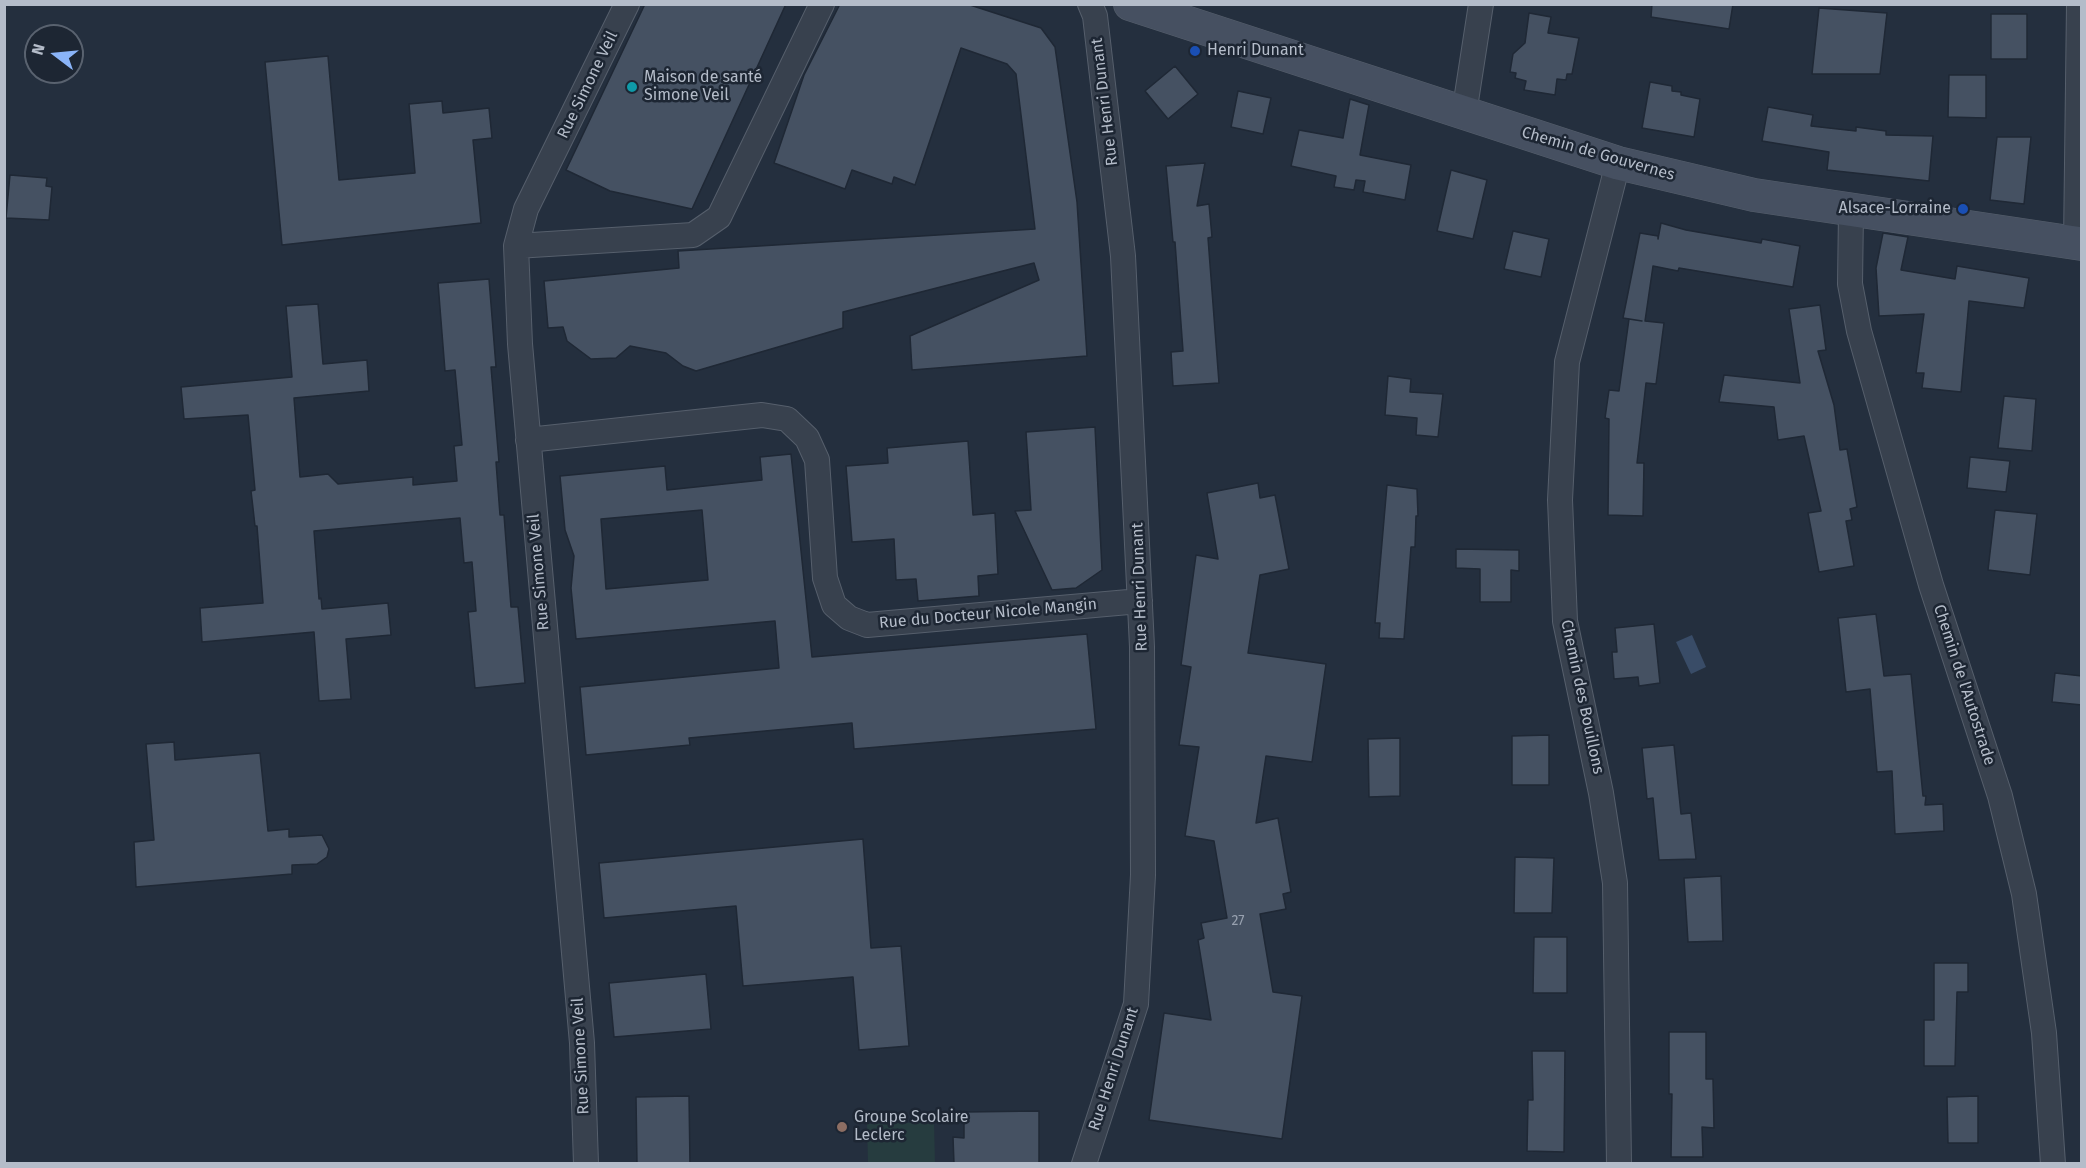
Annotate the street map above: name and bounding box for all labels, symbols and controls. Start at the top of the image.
north arrow [24,24,84,84]
street label: Rue Simone Veil [554,28,622,142]
street label: Rue Henri Dunant [1088,37,1122,167]
place label: Henri Dunant [1207,41,1304,61]
text: N [28,42,49,57]
marker: Henri Dunant [1188,44,1202,58]
place label: Maison de santé Simone Veil [644,68,762,106]
marker: Maison de santé Simone Veil [625,80,639,94]
street label: Chemin de Gouvernes [1519,123,1677,185]
place label: Alsace-Lorraine [1839,199,1951,219]
marker: Alsace-Lorraine [1956,202,1970,216]
street label: Rue Simone Veil [524,513,554,631]
street label: Rue Henri Dunant [1128,522,1152,652]
street label: Rue du Docteur Nicole Mangin [878,595,1098,633]
street label: Chemin de l'Autostrade [1929,602,1999,768]
street label: Chemin des Bouillons [1556,618,1608,776]
house number: 27 [1231,913,1245,929]
street label: Rue Simone Veil [568,997,594,1115]
street label: Rue Henri Dunant [1085,1005,1143,1133]
place label: Groupe Scolaire Leclerc [854,1108,969,1146]
marker: Groupe Scolaire Leclerc [835,1120,849,1134]

